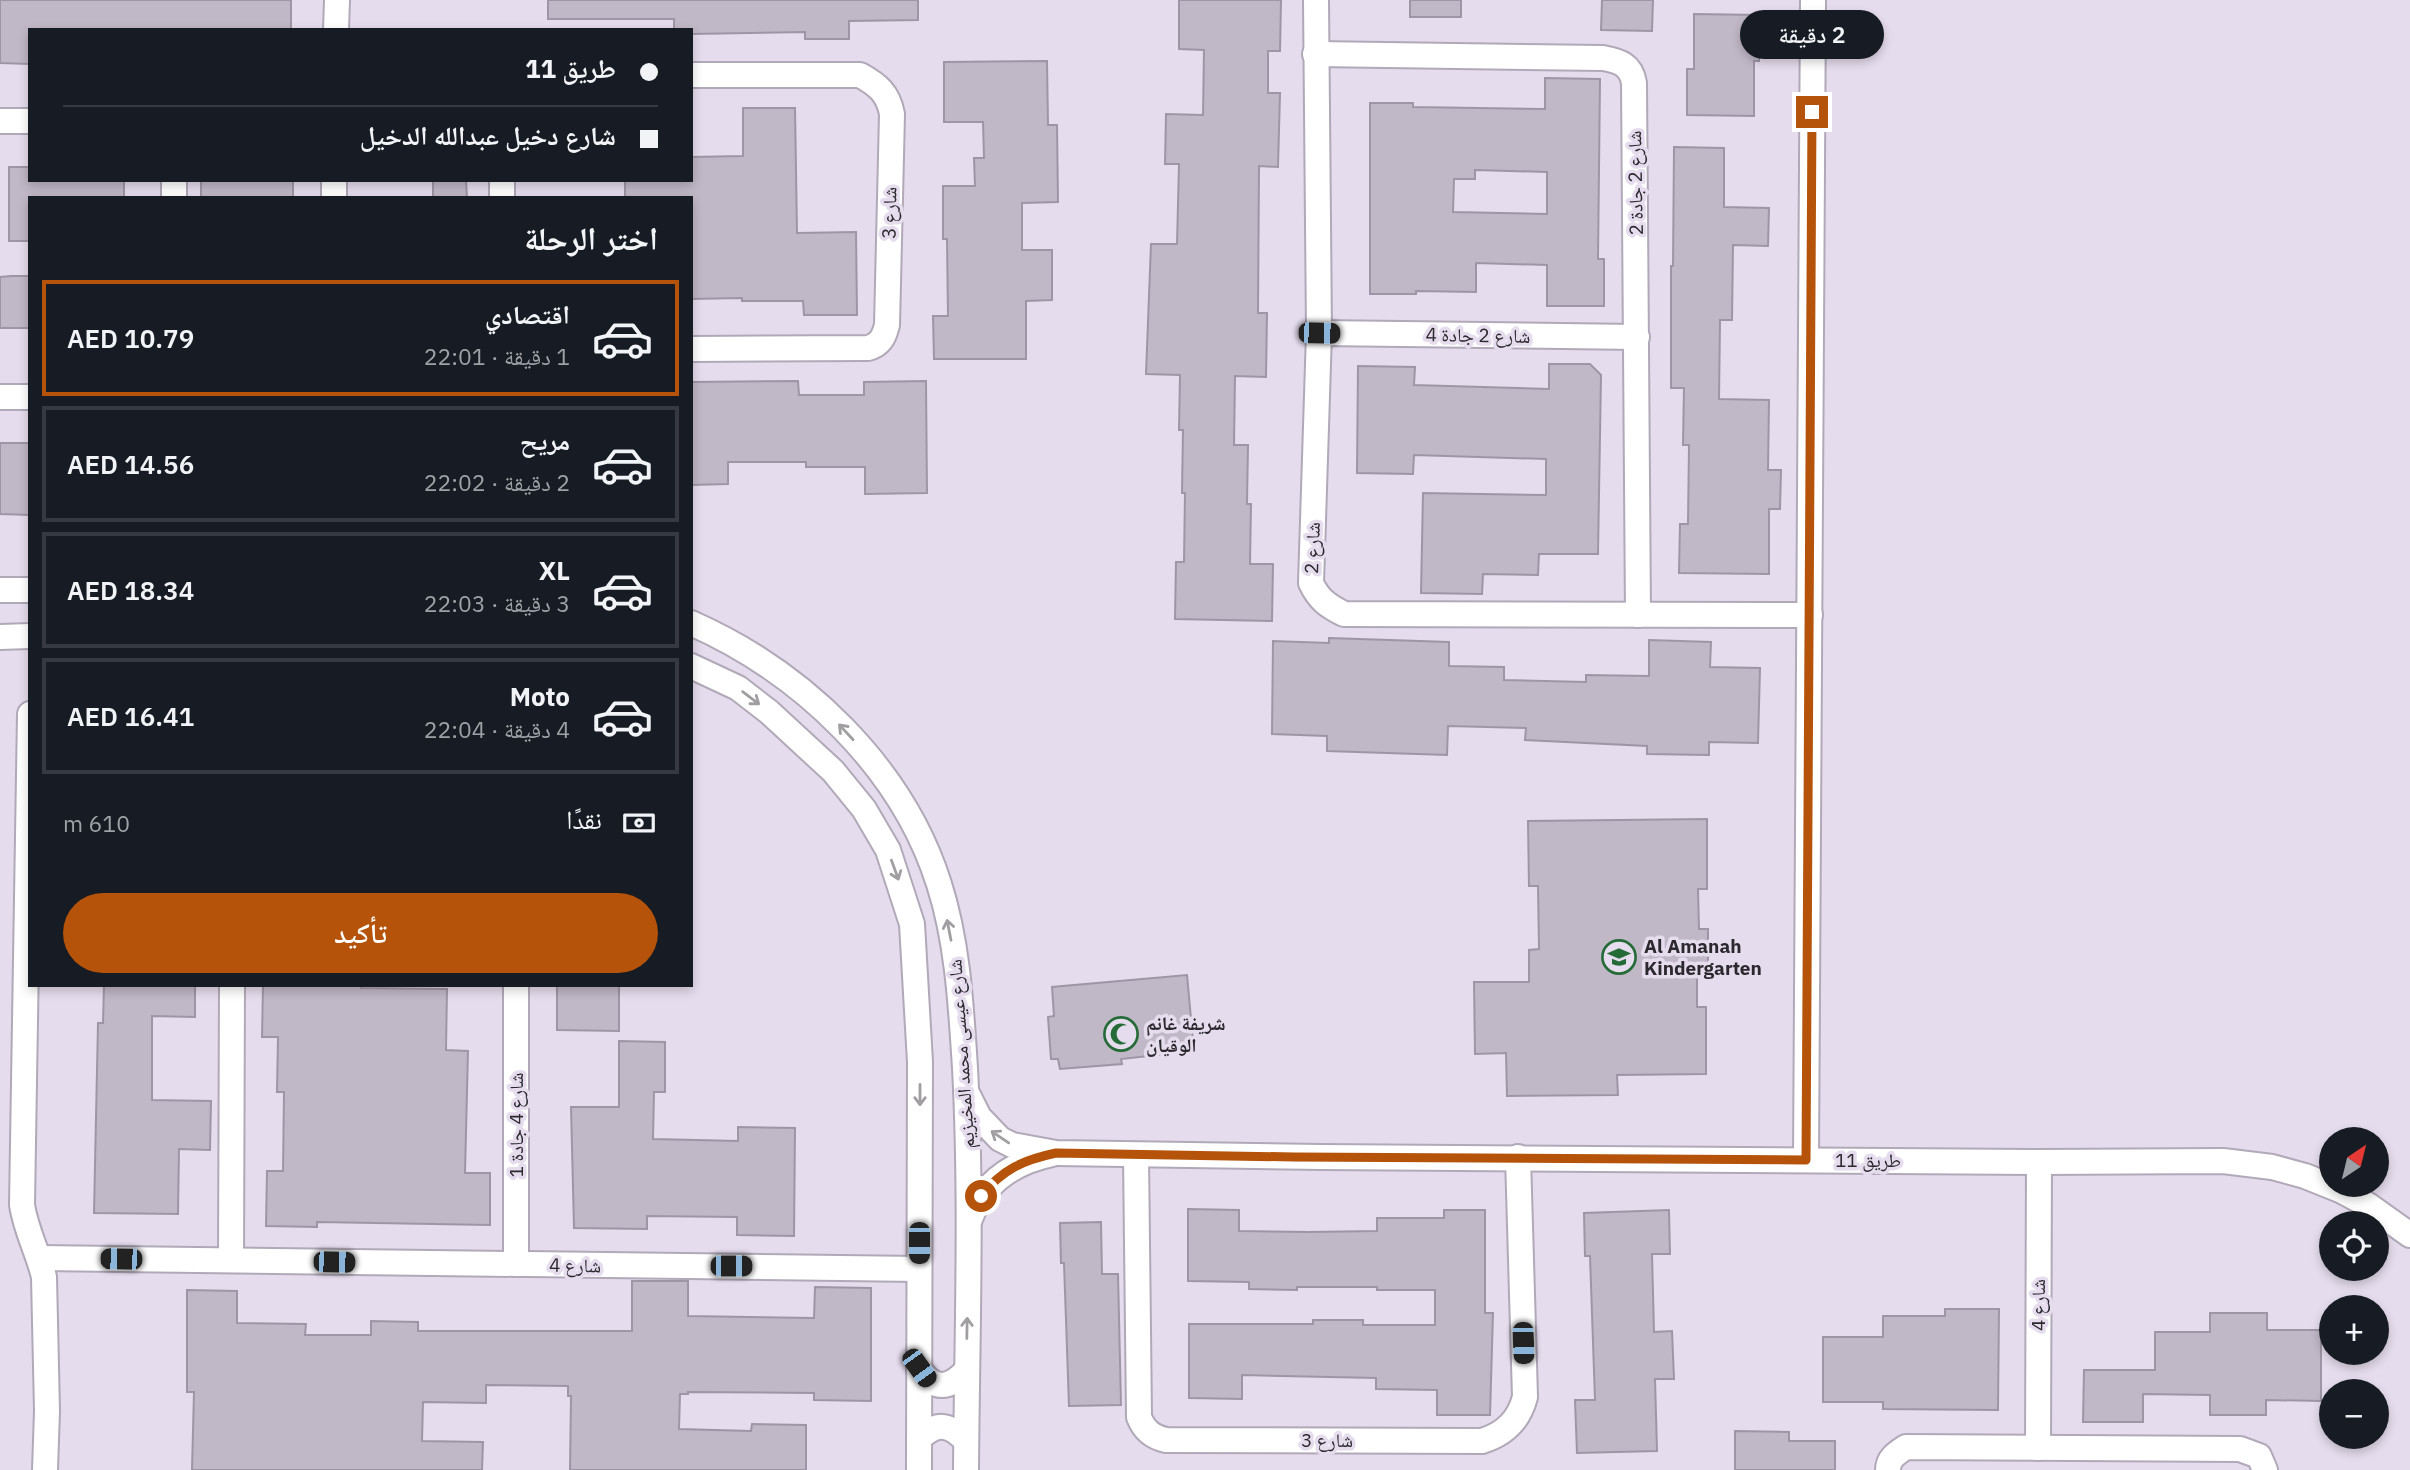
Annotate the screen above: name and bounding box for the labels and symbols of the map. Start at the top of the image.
callout: 2 دقيقة [1740,10,1884,60]
route end [1796,96,1828,128]
street label: شارع 2 جادة 2 [1622,130,1648,236]
street label: شارع 3 [877,187,901,239]
car [1298,322,1341,344]
street label: شارع 2 جادة 4 [1425,322,1531,348]
street label: شارع 2 [1299,522,1325,574]
one-way arrow [741,691,760,706]
one-way arrow [837,724,854,741]
one-way arrow [890,859,902,881]
one-way arrow [942,919,956,942]
place label: Al Amanah Kindergarten [1644,934,1762,980]
school or university icon: Al Amanah Kindergarten [1600,938,1638,976]
street label: شارع عيسى محمد المخيزيم [942,958,981,1150]
place label: شريفة غانم الوقيان [1146,1011,1226,1057]
mosque icon: شريفة غانم الوقيان [1102,1015,1140,1053]
street label: شارع 4 جادة 1 [504,1073,528,1177]
one-way arrow [913,1083,927,1106]
north arrow [2319,1127,2389,1197]
one-way arrow [991,1130,1010,1145]
street label: طريق 11 [1835,1148,1901,1172]
route start [965,1180,997,1212]
car [909,1222,930,1264]
car [100,1248,143,1270]
car [313,1251,356,1273]
street label: شارع 4 [549,1253,601,1277]
car [711,1256,753,1277]
street label: شارع 4 [2026,1279,2050,1331]
one-way arrow [960,1317,974,1340]
car [1512,1322,1535,1364]
car [899,1345,940,1391]
street label: شارع 3 [1301,1428,1353,1452]

